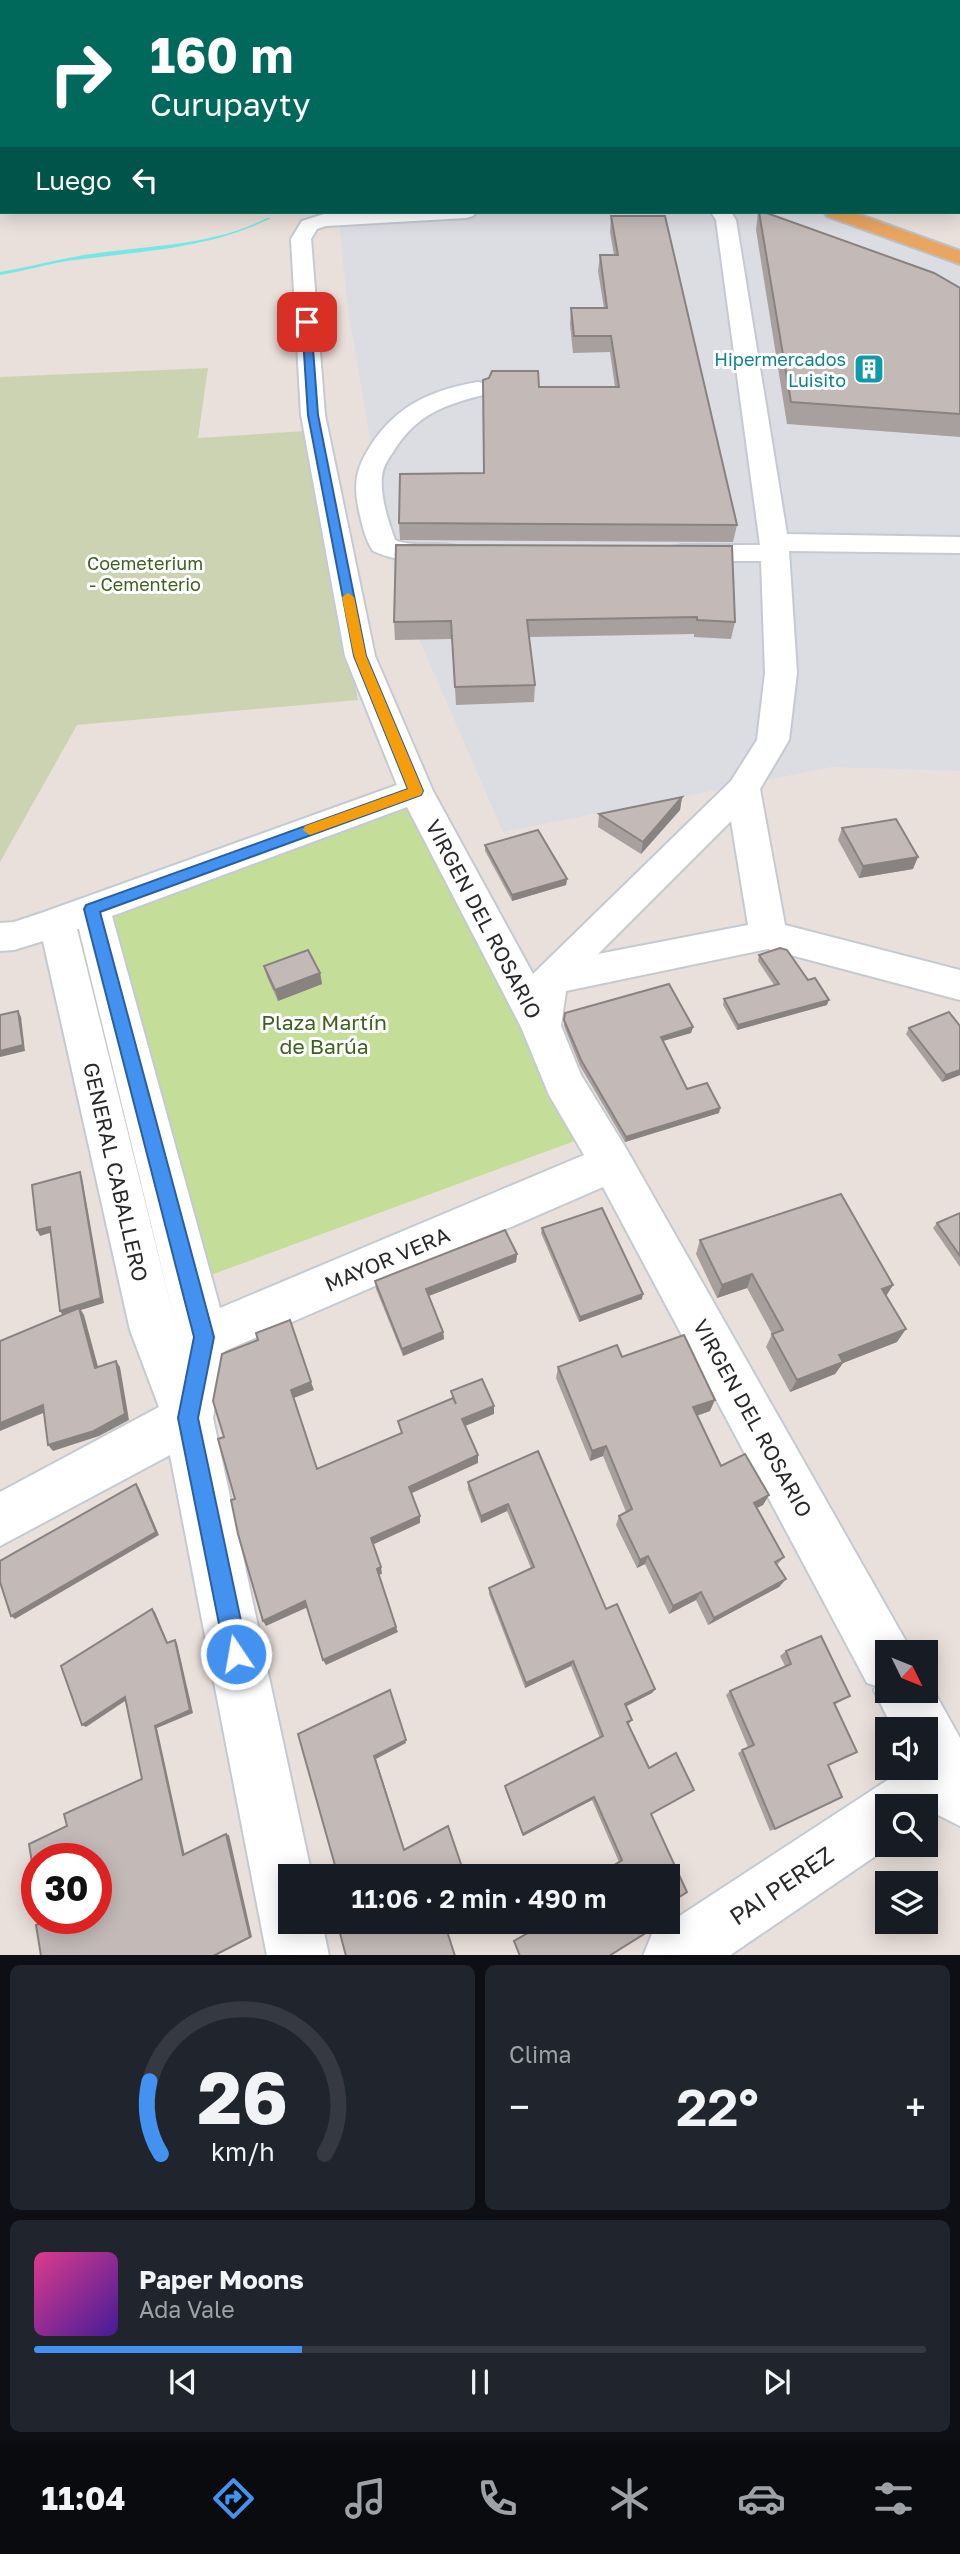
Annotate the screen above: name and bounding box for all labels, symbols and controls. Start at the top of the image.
text: 160 m [150,25,293,84]
icon: right [35,28,126,119]
text: Curupayty [150,85,310,123]
icon: left [126,161,164,199]
text: Luego [35,165,112,196]
pin [277,292,337,352]
icon: arrive [288,303,326,341]
place label: Hipermercados Luisito [714,348,846,391]
building icon: Hipermercados Luisito [852,352,886,386]
park label: Coemeterium - Cementerio [87,552,203,595]
street label: VIRGEN DEL ROSARIO [420,815,548,1023]
park label: Plaza Martín de Barúa [261,1009,387,1059]
street label: GENERAL CABALLERO [78,1060,154,1284]
street label: MAYOR VERA [321,1221,453,1297]
street label: VIRGEN DEL ROSARIO [688,1315,818,1521]
position arrow [199,1617,273,1691]
north arrow [875,1640,938,1703]
map controls [875,1640,938,1934]
button: sound [875,1717,938,1780]
button: search [875,1794,938,1857]
street label: PAI PEREZ [724,1840,838,1930]
speed limit sign: 30 [21,1843,112,1934]
button: layers [875,1871,938,1934]
text: 11:06 · 2 min · 490 m [351,1883,607,1914]
text: Clima [509,2040,572,2068]
text: 26 [197,2053,288,2140]
text: 22° [676,2075,759,2137]
text: − [509,2084,530,2129]
text: + [905,2084,926,2129]
text: km/h [211,2135,274,2166]
text: Paper Moons [139,2264,304,2295]
text: Ada Vale [139,2295,235,2323]
icon: previous [164,2363,202,2401]
icon: pause [461,2363,499,2401]
icon: next [758,2363,796,2401]
icon: directions [209,2474,258,2523]
icon: music [341,2474,390,2523]
icon: phone [473,2474,522,2523]
icon: climate [605,2474,654,2523]
icon: car [737,2474,786,2523]
icon: filters [869,2474,918,2523]
text: 11:04 [42,2479,126,2517]

